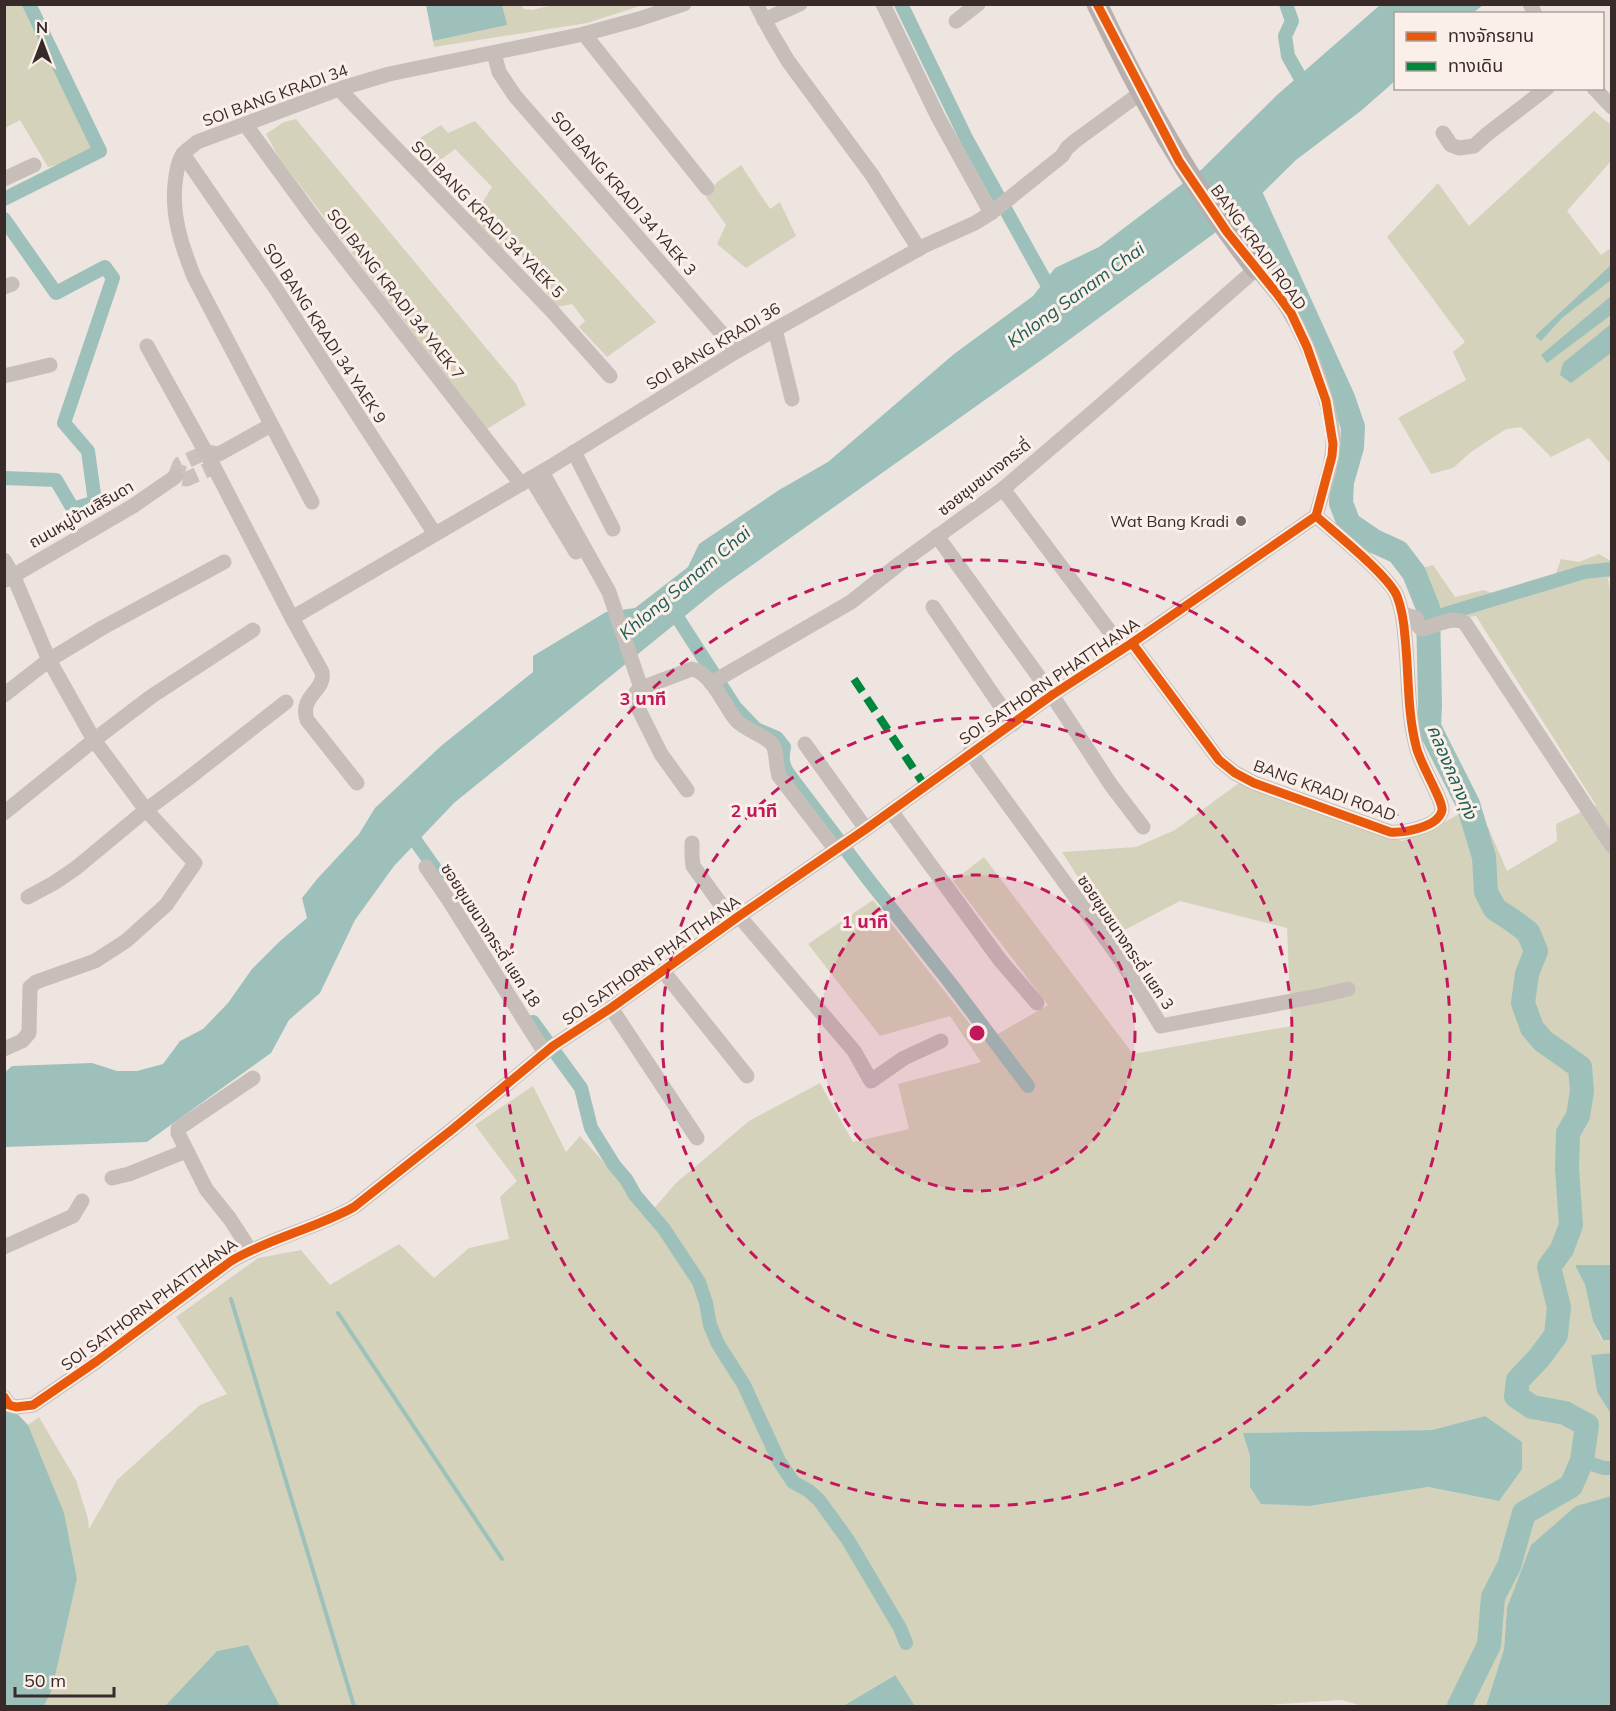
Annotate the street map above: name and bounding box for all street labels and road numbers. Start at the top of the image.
street label: SOI BANG KRADI 34 [200,59,351,131]
street label: SOI BANG KRADI 34 YAEK 3 [547,107,701,279]
street label: SOI BANG KRADI 34 YAEK 5 [407,136,569,302]
street label: BANG KRADI ROAD [1207,180,1311,314]
street label: SOI BANG KRADI 34 YAEK 7 [323,205,469,383]
street label: SOI BANG KRADI 34 YAEK 9 [259,239,391,427]
street label: SOI BANG KRADI 36 [642,298,784,394]
street label: ซอยชุมชนางกระดี่ [933,434,1035,520]
street label: ถนนหมู่บ้านสิรินดา [25,476,137,552]
street label: SOI SATHORN PHATTHANA [955,613,1143,749]
street label: BANG KRADI ROAD [1251,755,1399,825]
street label: ซอยชุมชนางกระดี่ แยก 18 [437,859,546,1011]
street label: ซอยชุมชนางกระดี่ แยก 3 [1073,870,1179,1013]
street label: SOI SATHORN PHATTHANA [558,891,744,1029]
street label: SOI SATHORN PHATTHANA [57,1233,241,1375]

